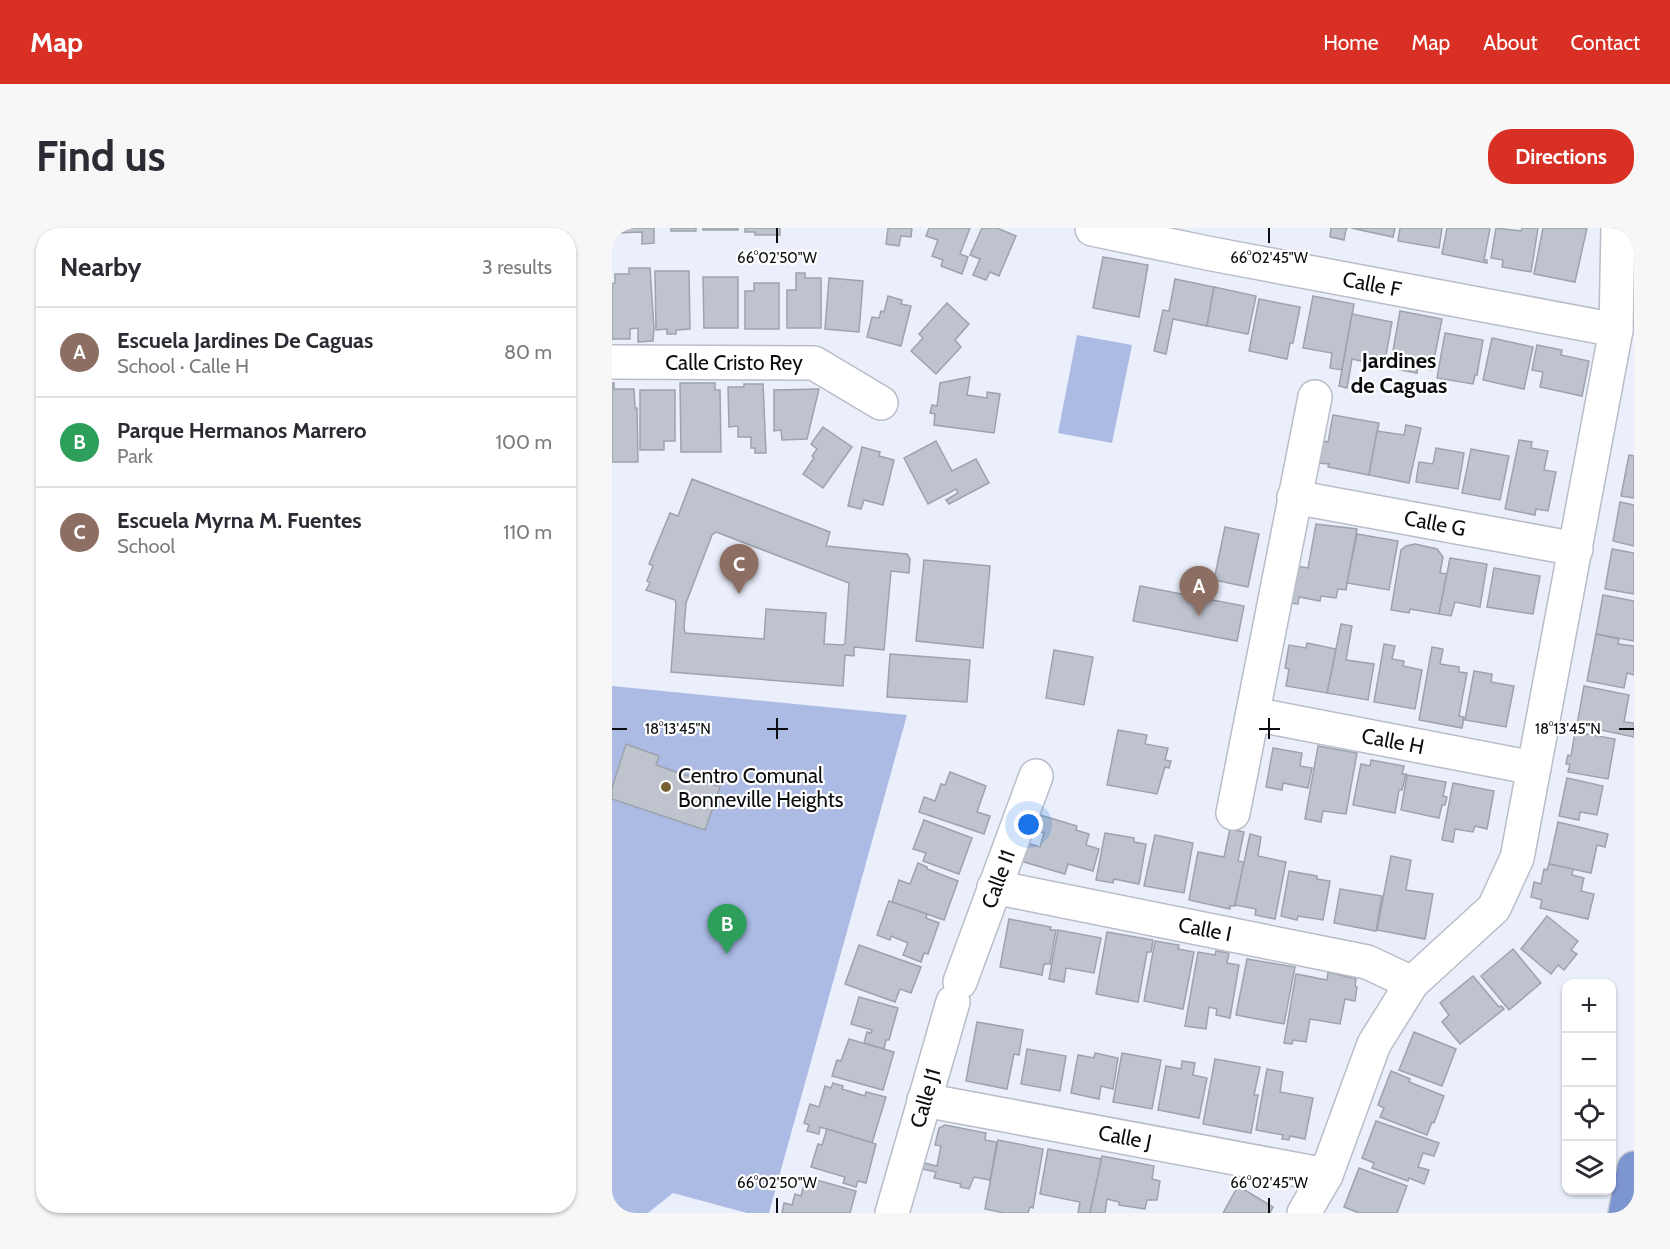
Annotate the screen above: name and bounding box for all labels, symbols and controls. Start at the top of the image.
text: Map [30,25,83,59]
text: Home [1323,30,1379,55]
text: Map [1412,30,1450,55]
text: About [1483,30,1537,55]
text: Contact [1570,30,1640,55]
button: Directions [1488,129,1634,184]
text: Find us [36,130,165,182]
text: 66°02'50"W [737,249,818,267]
text: 66°02'45"W [1230,249,1309,267]
text: Nearby [60,251,141,283]
text: 3 results [482,255,552,279]
street label: Calle F [1341,266,1403,302]
text: Escuela Jardines De Caguas [117,327,373,354]
text: A [73,340,86,364]
text: 80 m [504,340,552,364]
district label: Jardines de Caguas [1351,347,1447,399]
street label: Calle Cristo Rey [665,350,803,375]
text: School · Calle H [117,354,249,378]
text: Parque Hermanos Marrero [117,417,367,444]
text: B [73,430,86,454]
text: 100 m [496,430,552,454]
text: Park [117,444,153,468]
street label: Calle G [1402,505,1468,541]
text: Escuela Myrna M. Fuentes [117,507,362,534]
text: C [73,520,86,544]
text: 110 m [503,520,552,544]
text: School [117,534,175,558]
pin: C [720,544,758,594]
pin: A [1180,566,1218,616]
text: 18°13'45"N [645,720,711,738]
text: 18°13'45"N [1535,720,1601,738]
street label: Calle H [1360,723,1426,759]
place label: Centro Comunal Bonneville Heights [678,763,844,812]
marker: Centro Comunal Bonneville Heights [659,780,673,794]
your location [1014,810,1043,839]
street label: Calle I1 [976,846,1020,912]
pin: B [708,904,746,954]
street label: Calle I [1176,912,1234,946]
map controls [1562,979,1616,1195]
button: + [1562,979,1616,1033]
button: − [1562,1033,1616,1087]
street label: Calle J1 [905,1065,945,1131]
button: locate [1562,1087,1616,1141]
street label: Calle J [1096,1120,1154,1154]
button: layers [1562,1141,1616,1195]
text: 66°02'50"W [737,1174,818,1192]
text: 66°02'45"W [1230,1174,1309,1192]

